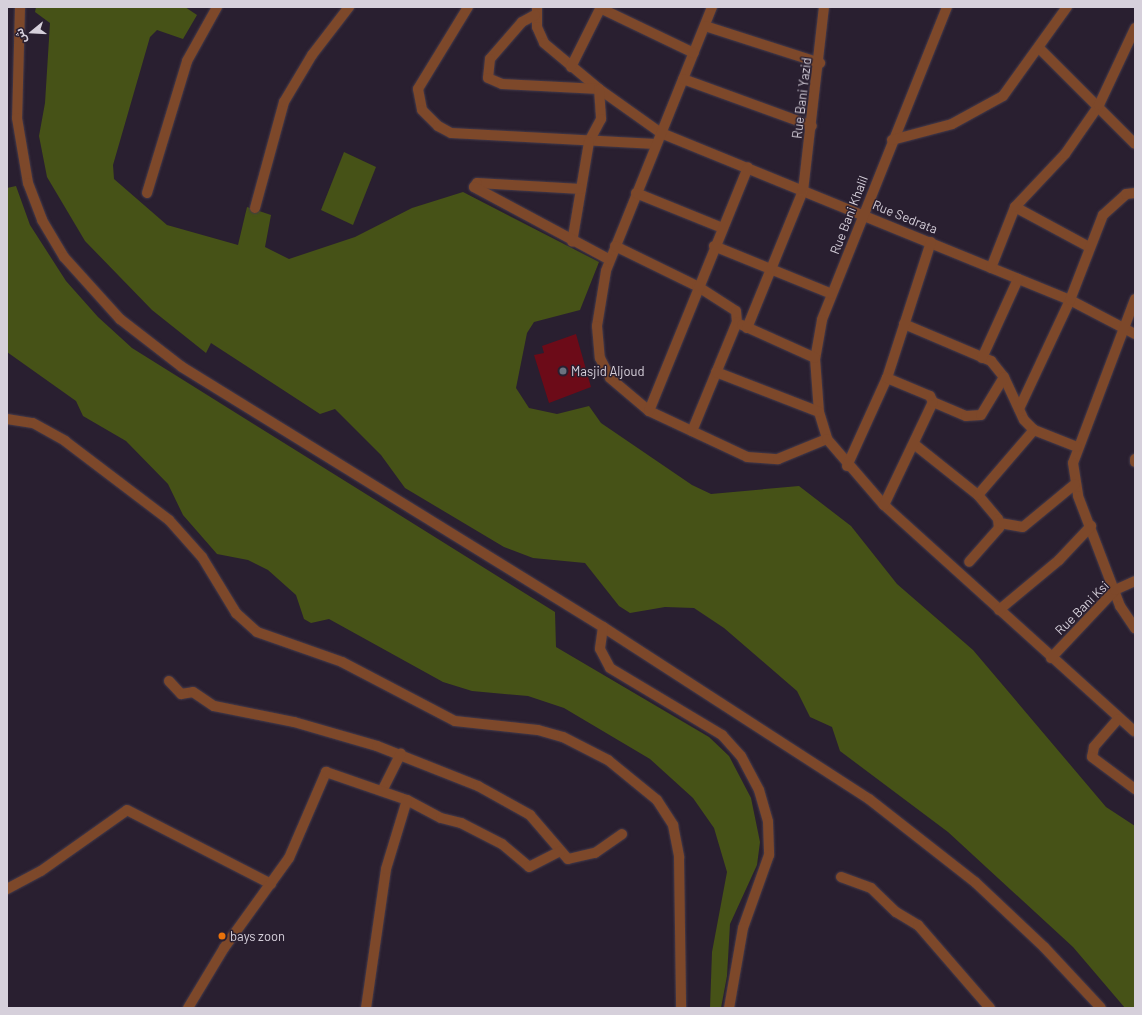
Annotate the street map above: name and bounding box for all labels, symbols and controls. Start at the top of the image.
north arrow [12,12,52,52]
text: ش [12,27,29,45]
street label: Rue Bani Yazid [789,56,815,140]
street label: Rue Bani Khalil [827,173,871,257]
street label: Rue Sedrata [870,197,940,237]
place label: Masjid Aljoud [571,363,645,379]
marker: Masjid Aljoud [558,366,568,376]
street label: Rue Bani Ksi [1052,578,1112,638]
place label: bays zoon [230,928,285,944]
marker: bays zoon [217,931,227,941]

